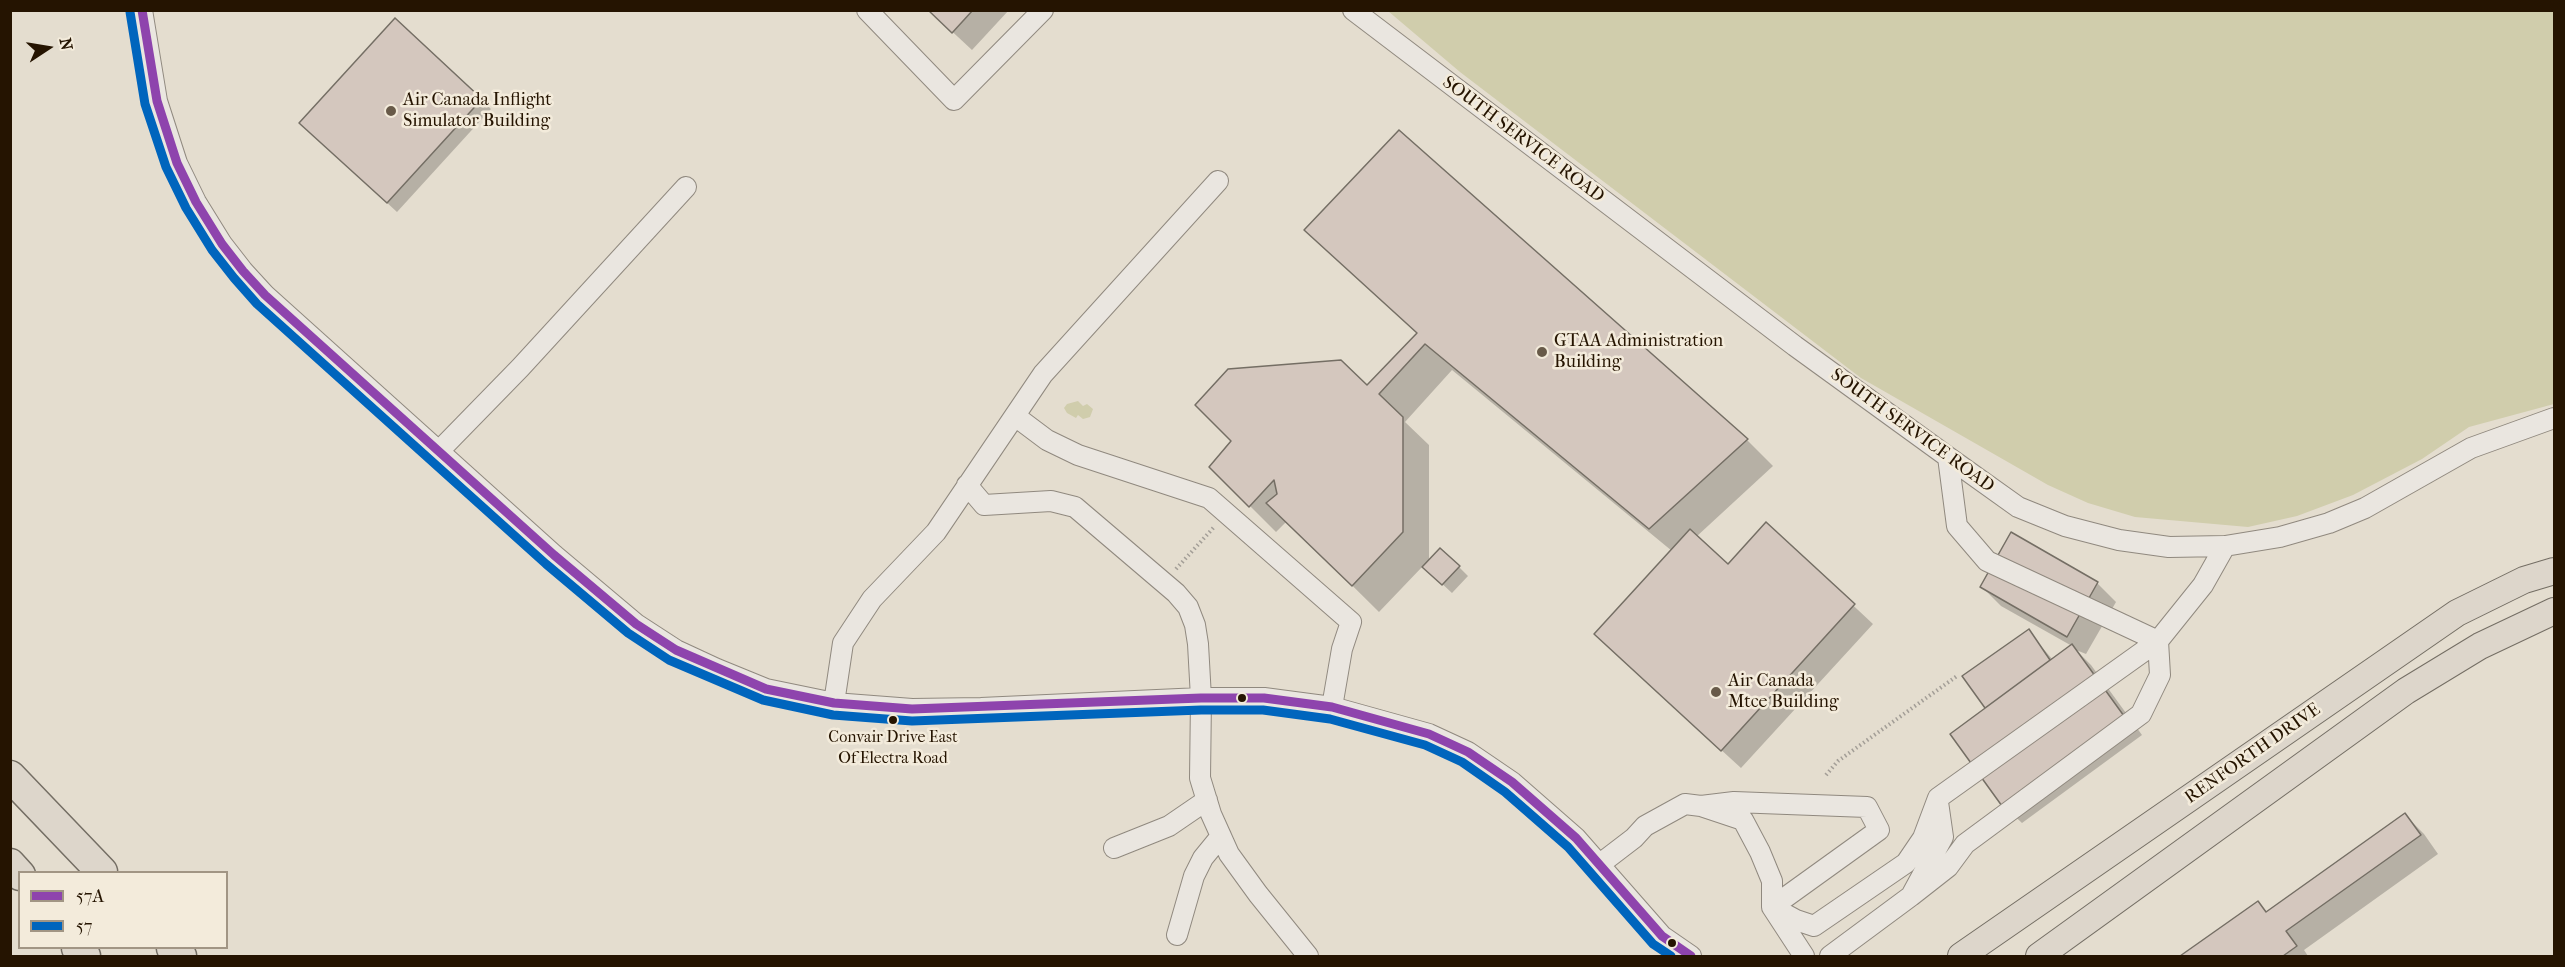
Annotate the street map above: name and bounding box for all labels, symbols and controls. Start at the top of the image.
north arrow [18,18,78,78]
text: N [56,36,77,52]
street label: SOUTH SERVICE ROAD [1438,72,1608,208]
place label: Air Canada Inflight Simulator Building [403,90,552,132]
marker: Air Canada Inflight Simulator Building [384,104,398,118]
place label: GTAA Administration Building [1554,331,1723,374]
marker: GTAA Administration Building [1535,345,1549,359]
street label: SOUTH SERVICE ROAD [1826,364,1998,498]
place label: Air Canada Mtce Building [1728,671,1839,714]
marker: Air Canada Mtce Building [1709,685,1723,699]
unlabelled marker [1236,692,1248,704]
street label: RENFORTH DRIVE [2181,699,2325,809]
marker: Convair Drive East Of Electra Road [887,714,899,726]
place label: Convair Drive East Of Electra Road [828,728,958,766]
legend [18,871,228,949]
text: 57A [76,886,104,907]
text: 57 [76,916,92,937]
unlabelled marker [1666,937,1678,949]

